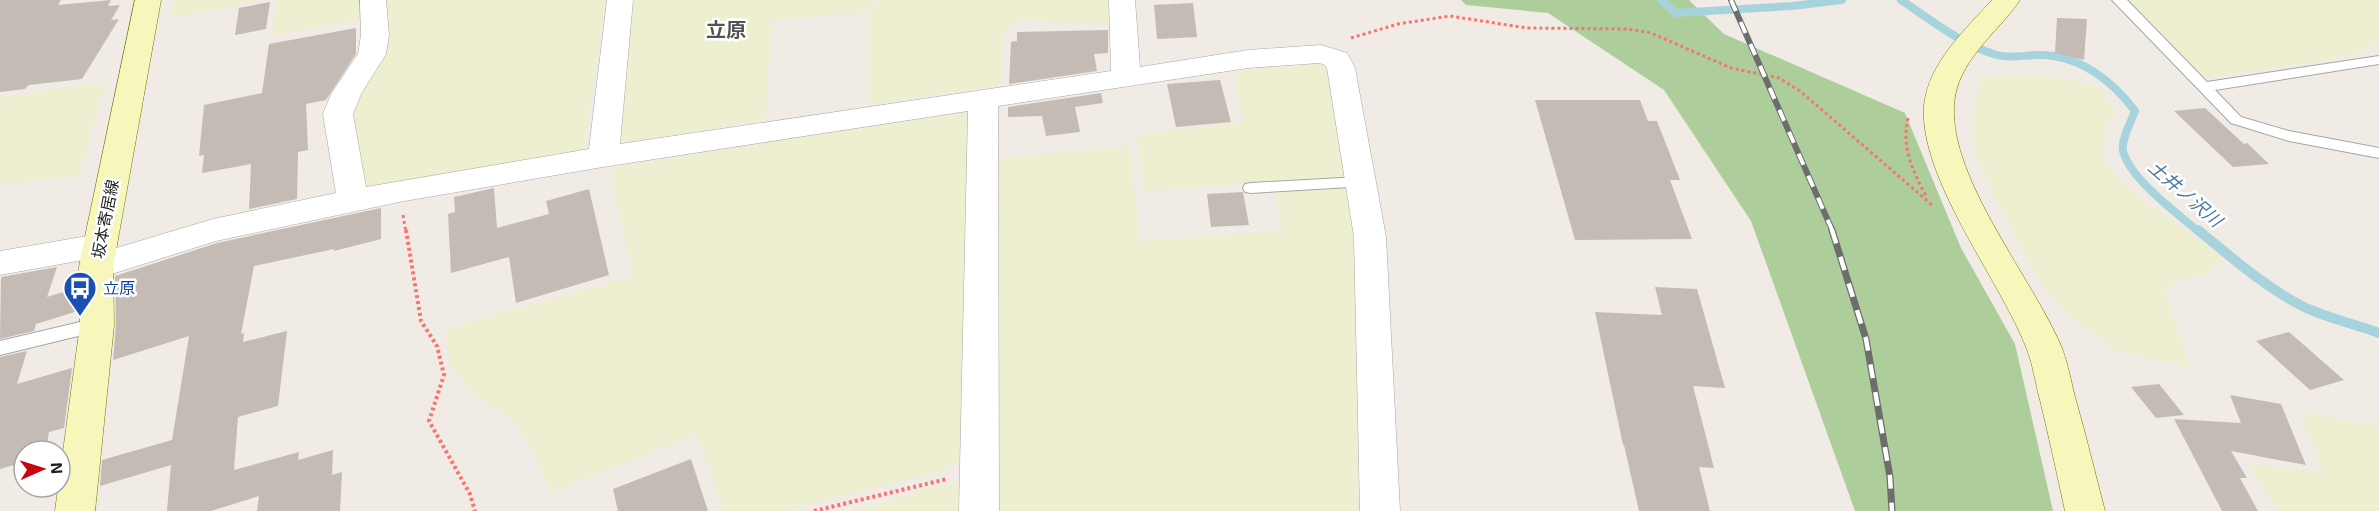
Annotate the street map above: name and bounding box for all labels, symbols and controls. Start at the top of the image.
district label: 立原 [706,17,746,41]
water label: 土井ノ沢川 [2144,155,2228,232]
street label: 坂本寄居線 [88,178,121,260]
bus stop icon: 立原 [62,270,98,317]
place label: 立原 [103,278,135,297]
north arrow [12,439,72,499]
text: N [48,462,67,474]

